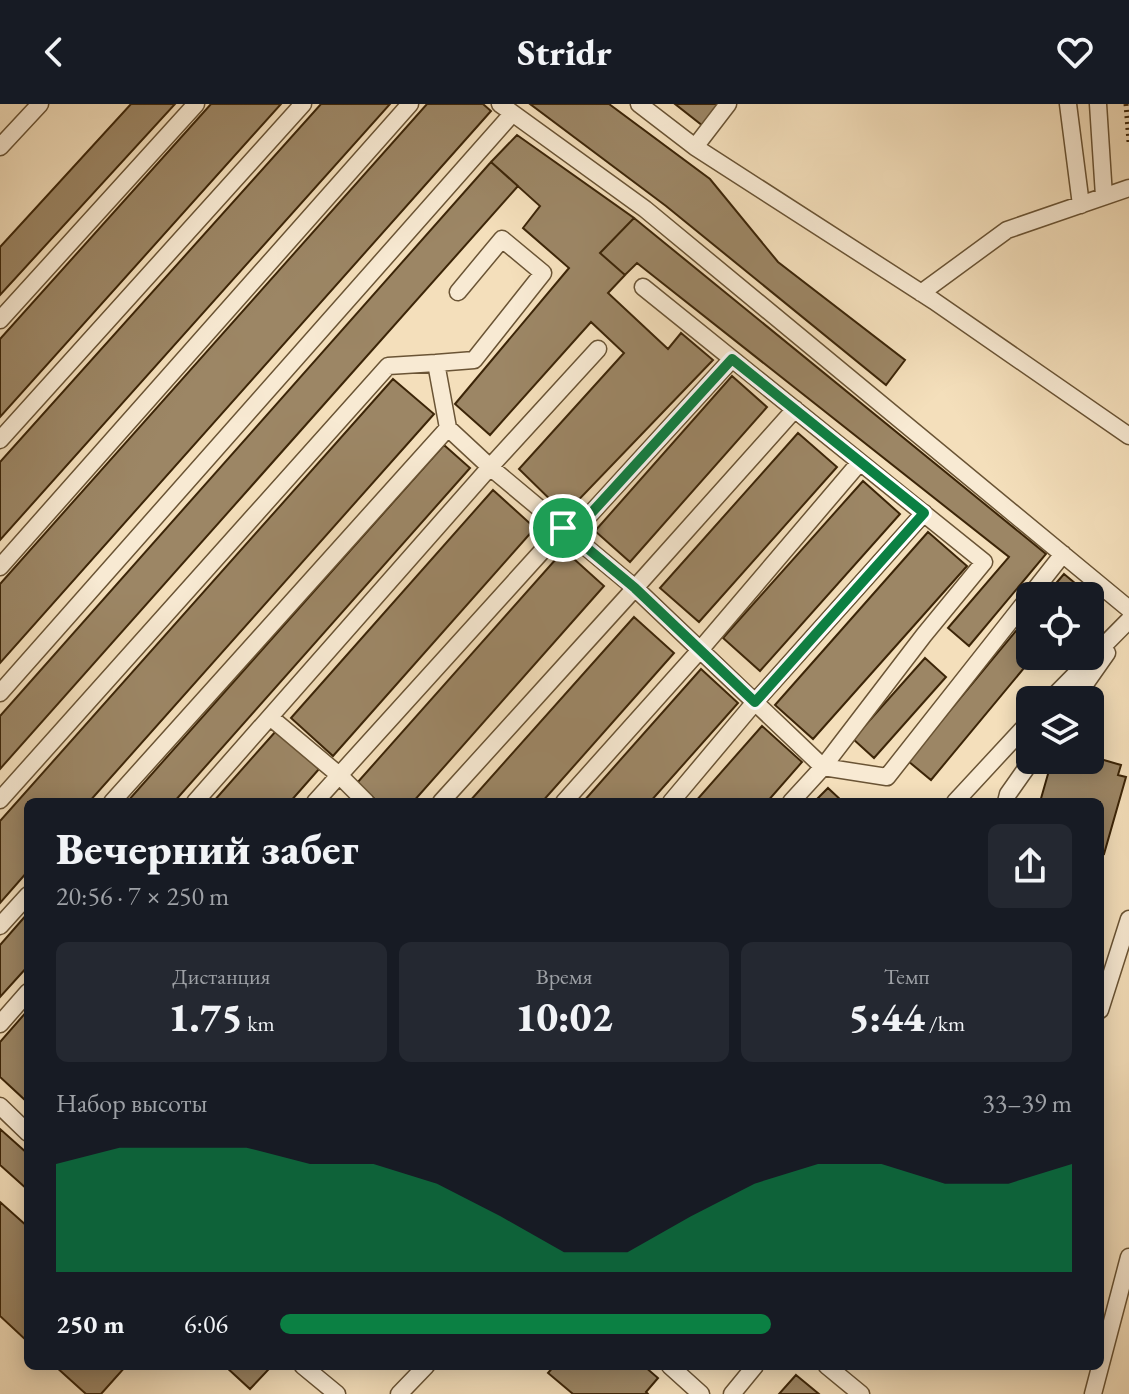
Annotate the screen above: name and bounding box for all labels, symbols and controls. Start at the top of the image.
text: Stridr [517,29,612,76]
icon: back [32,30,76,74]
icon: heart [1053,30,1097,74]
pin [529,494,597,562]
icon: arrive [541,506,585,550]
map controls [1016,582,1104,774]
button: locate [1016,582,1104,670]
button: layers [1016,686,1104,774]
text: Вечерний забег [56,820,359,877]
button: share [988,824,1072,908]
text: 20:56 · 7 × 250 m [56,879,229,913]
text: Дистанция [172,962,270,991]
text: Время [536,962,592,991]
text: Темп [884,962,930,991]
text: 1.75 [168,991,243,1043]
text: 10:02 [515,991,613,1043]
text: 5:44 [848,991,925,1043]
text: km [243,1009,275,1038]
text: /km [925,1009,965,1038]
text: Набор высоты [56,1086,207,1120]
text: 33–39 m [982,1086,1072,1120]
text: 250 m [56,1307,124,1341]
text: 6:06 [184,1307,228,1341]

